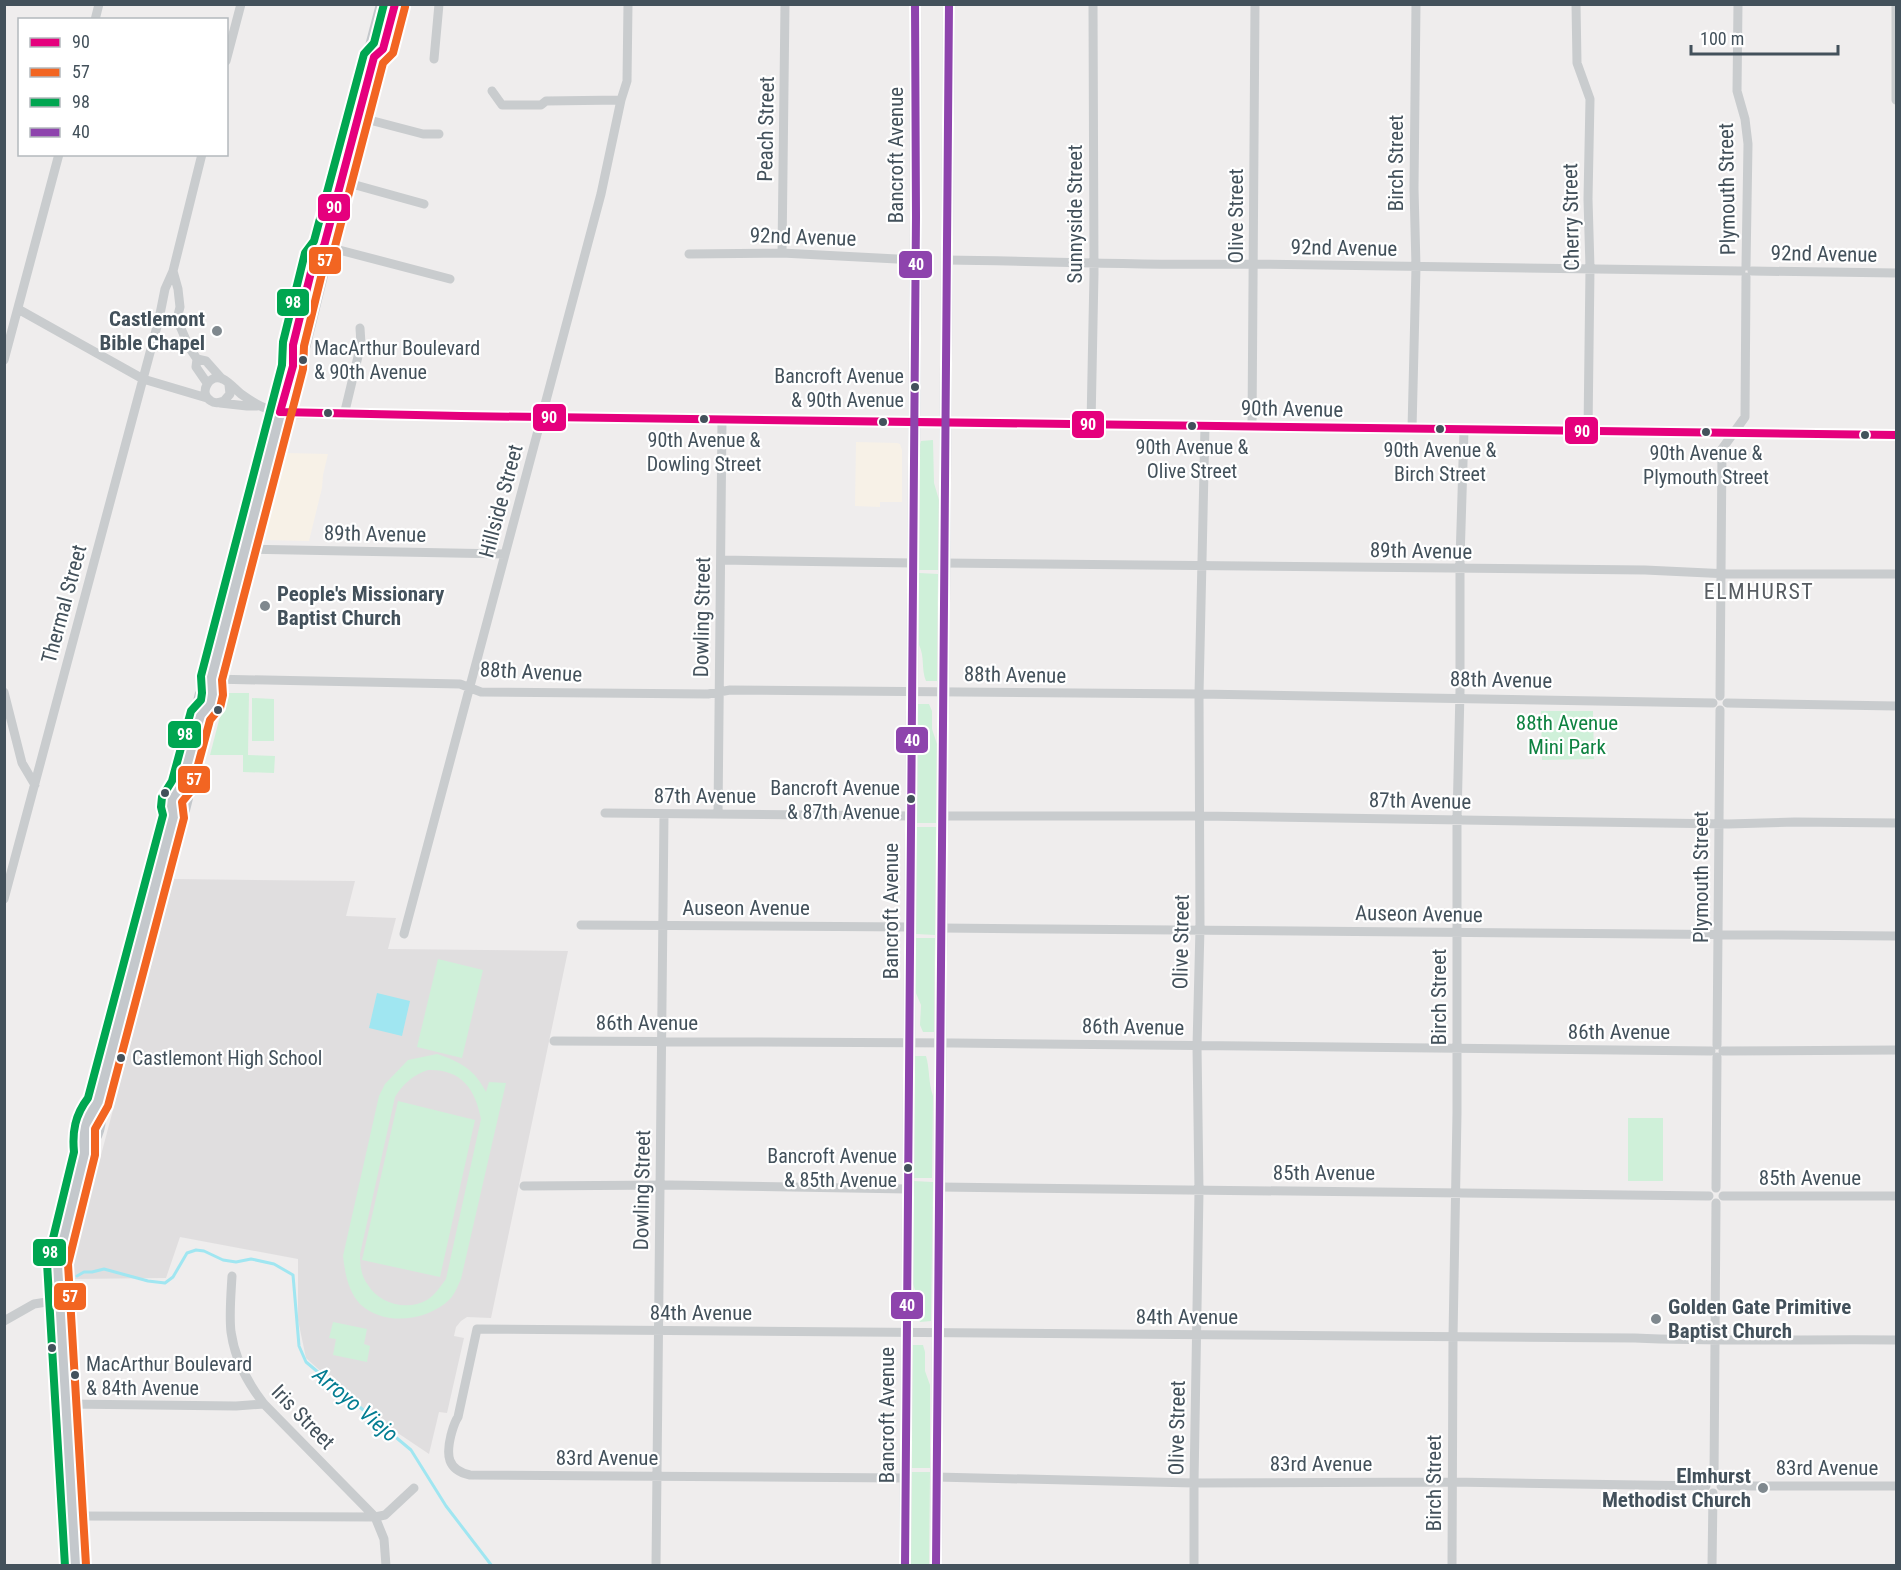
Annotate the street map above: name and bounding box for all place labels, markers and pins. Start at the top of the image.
place label: Castlemont Bible Chapel [99,307,205,355]
marker: Castlemont Bible Chapel [210,324,224,338]
place label: MacArthur Boulevard & 90th Avenue [314,336,480,384]
marker: MacArthur Boulevard & 90th Avenue [297,354,309,366]
place label: Bancroft Avenue & 90th Avenue [774,364,904,412]
marker: Bancroft Avenue & 90th Avenue [909,381,921,393]
unlabelled marker [322,407,334,419]
marker: 90th Avenue & Dowling Street [698,413,710,425]
unlabelled marker [877,416,889,428]
marker: 90th Avenue & Olive Street [1186,420,1198,432]
marker: 90th Avenue & Birch Street [1434,423,1446,435]
marker: 90th Avenue & Plymouth Street [1700,426,1712,438]
place label: 90th Avenue & Dowling Street [647,428,761,476]
unlabelled marker [1859,429,1871,441]
place label: 90th Avenue & Olive Street [1136,435,1249,483]
place label: 90th Avenue & Birch Street [1384,438,1497,486]
place label: 90th Avenue & Plymouth Street [1643,441,1769,489]
place label: People's Missionary Baptist Church [277,582,445,630]
marker: People's Missionary Baptist Church [258,599,272,613]
unlabelled marker [212,704,224,716]
place label: Bancroft Avenue & 87th Avenue [770,776,900,824]
unlabelled marker [159,787,171,799]
marker: Bancroft Avenue & 87th Avenue [905,793,917,805]
place label: Castlemont High School [132,1046,322,1070]
marker: Castlemont High School [115,1052,127,1064]
place label: Bancroft Avenue & 85th Avenue [767,1144,897,1192]
marker: Bancroft Avenue & 85th Avenue [902,1162,914,1174]
place label: Golden Gate Primitive Baptist Church [1668,1295,1851,1343]
marker: Golden Gate Primitive Baptist Church [1649,1312,1663,1326]
unlabelled marker [46,1342,58,1354]
place label: MacArthur Boulevard & 84th Avenue [86,1352,252,1400]
marker: MacArthur Boulevard & 84th Avenue [69,1369,81,1381]
place label: Elmhurst Methodist Church [1602,1464,1751,1512]
marker: Elmhurst Methodist Church [1756,1481,1770,1495]

